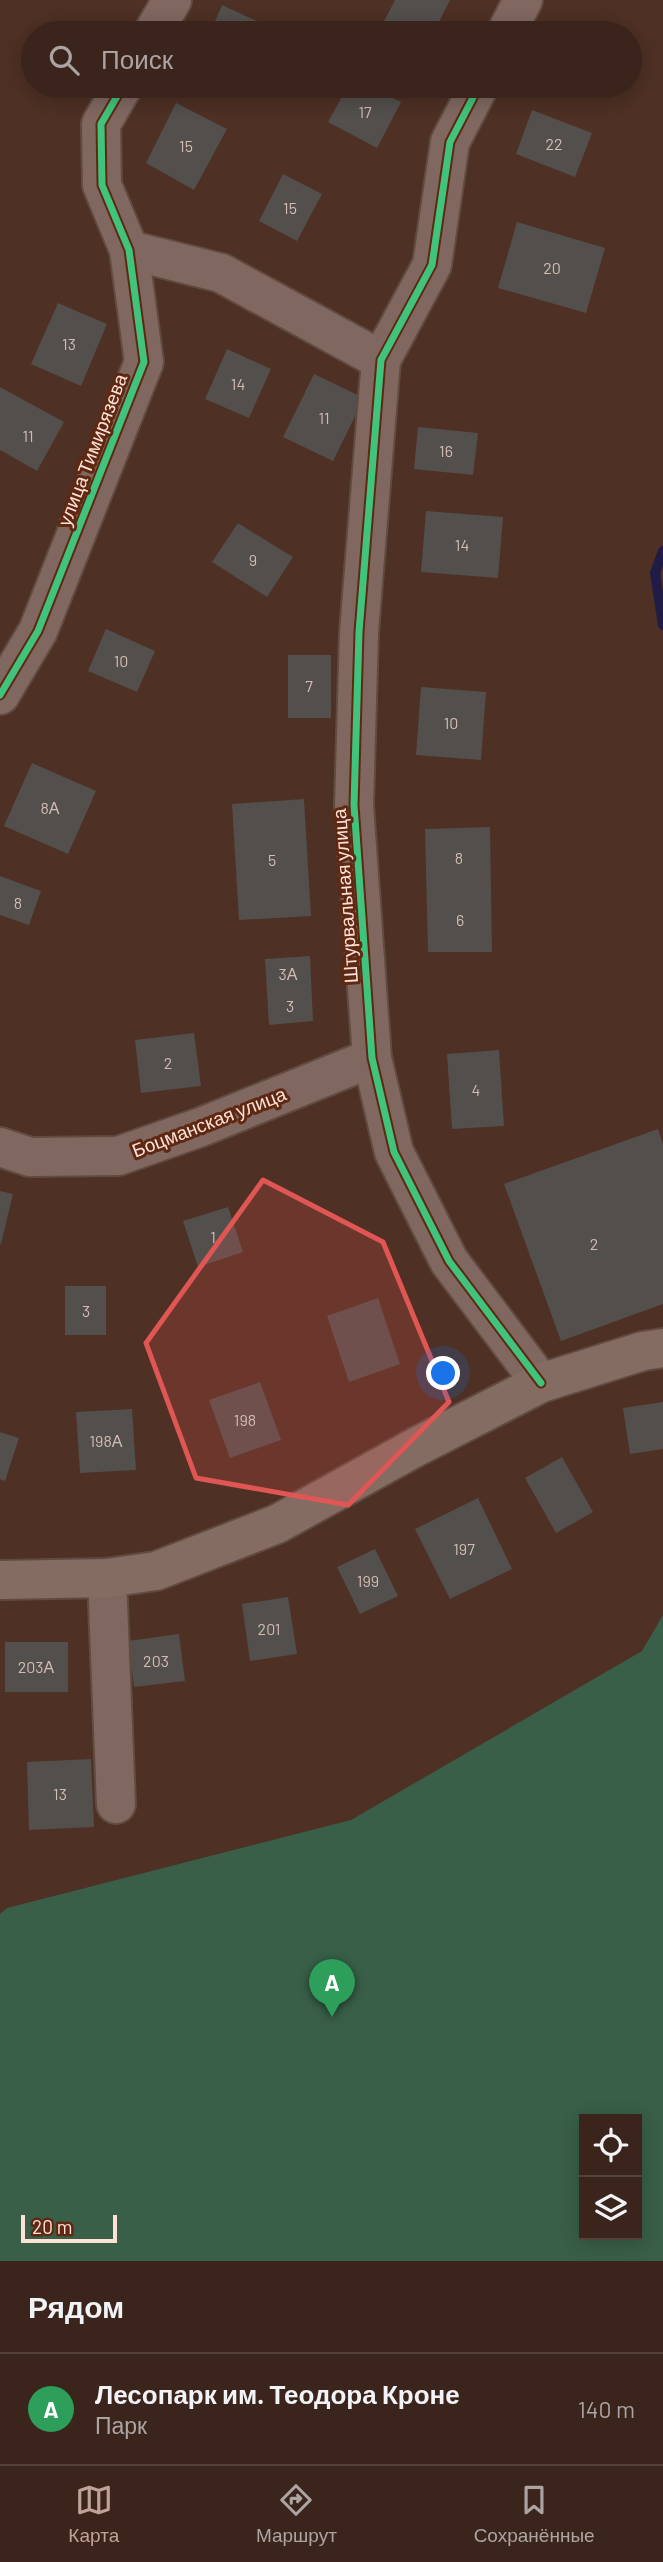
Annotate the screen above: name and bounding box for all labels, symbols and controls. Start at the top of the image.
search box [21,21,642,98]
icon: search [45,41,83,79]
text: Поиск [101,43,173,74]
house number: 17 [358,102,372,121]
house number: 22 [545,134,563,153]
house number: 15 [179,136,193,155]
house number: 15 [283,198,297,217]
house number: 20 [543,258,561,277]
house number: 13 [62,334,76,353]
street label: улица Тимирязева [52,370,131,529]
house number: 14 [231,374,245,393]
house number: 11 [318,408,330,427]
house number: 11 [22,426,34,445]
house number: 16 [439,441,453,460]
house number: 14 [455,535,469,554]
house number: 9 [249,550,257,569]
house number: 10 [114,651,128,670]
house number: 7 [305,676,313,695]
house number: 10 [444,713,458,732]
house number: 8А [40,798,60,817]
street label: Штурвальная улица [327,808,362,984]
house number: 8 [455,848,463,867]
house number: 5 [268,850,276,869]
house number: 8 [14,893,22,912]
house number: 6 [456,910,464,929]
house number: 3А [279,964,298,983]
house number: 3 [286,996,294,1015]
house number: 2 [164,1053,172,1072]
house number: 4 [472,1080,480,1099]
street label: Боцманская улица [129,1081,289,1162]
house number: 1 [210,1227,216,1246]
house number: 2 [590,1234,598,1253]
house number: 3 [82,1301,90,1320]
your location [426,1356,460,1390]
house number: 198 [234,1410,256,1429]
house number: 198А [90,1431,123,1450]
house number: 197 [453,1539,475,1558]
house number: 199 [357,1571,379,1590]
house number: 201 [258,1619,280,1638]
house number: 203 [143,1651,169,1670]
house number: 203А [18,1657,55,1676]
house number: 13 [53,1784,67,1803]
pin: A [309,1959,355,2017]
map controls [579,2114,642,2240]
button: locate [579,2114,642,2177]
button: layers [579,2177,642,2240]
scale bar [21,2212,117,2244]
text: 20 m [32,2215,72,2238]
text: Рядом [28,2288,124,2324]
text: Лесопарк им. Теодора Кроне [95,2378,460,2409]
text: A [43,2395,59,2423]
text: 140 m [578,2395,635,2423]
text: Парк [95,2411,147,2439]
tab: Карта [68,2481,119,2547]
tab: Маршрут [256,2481,337,2547]
tab: Сохранённые [474,2481,595,2547]

